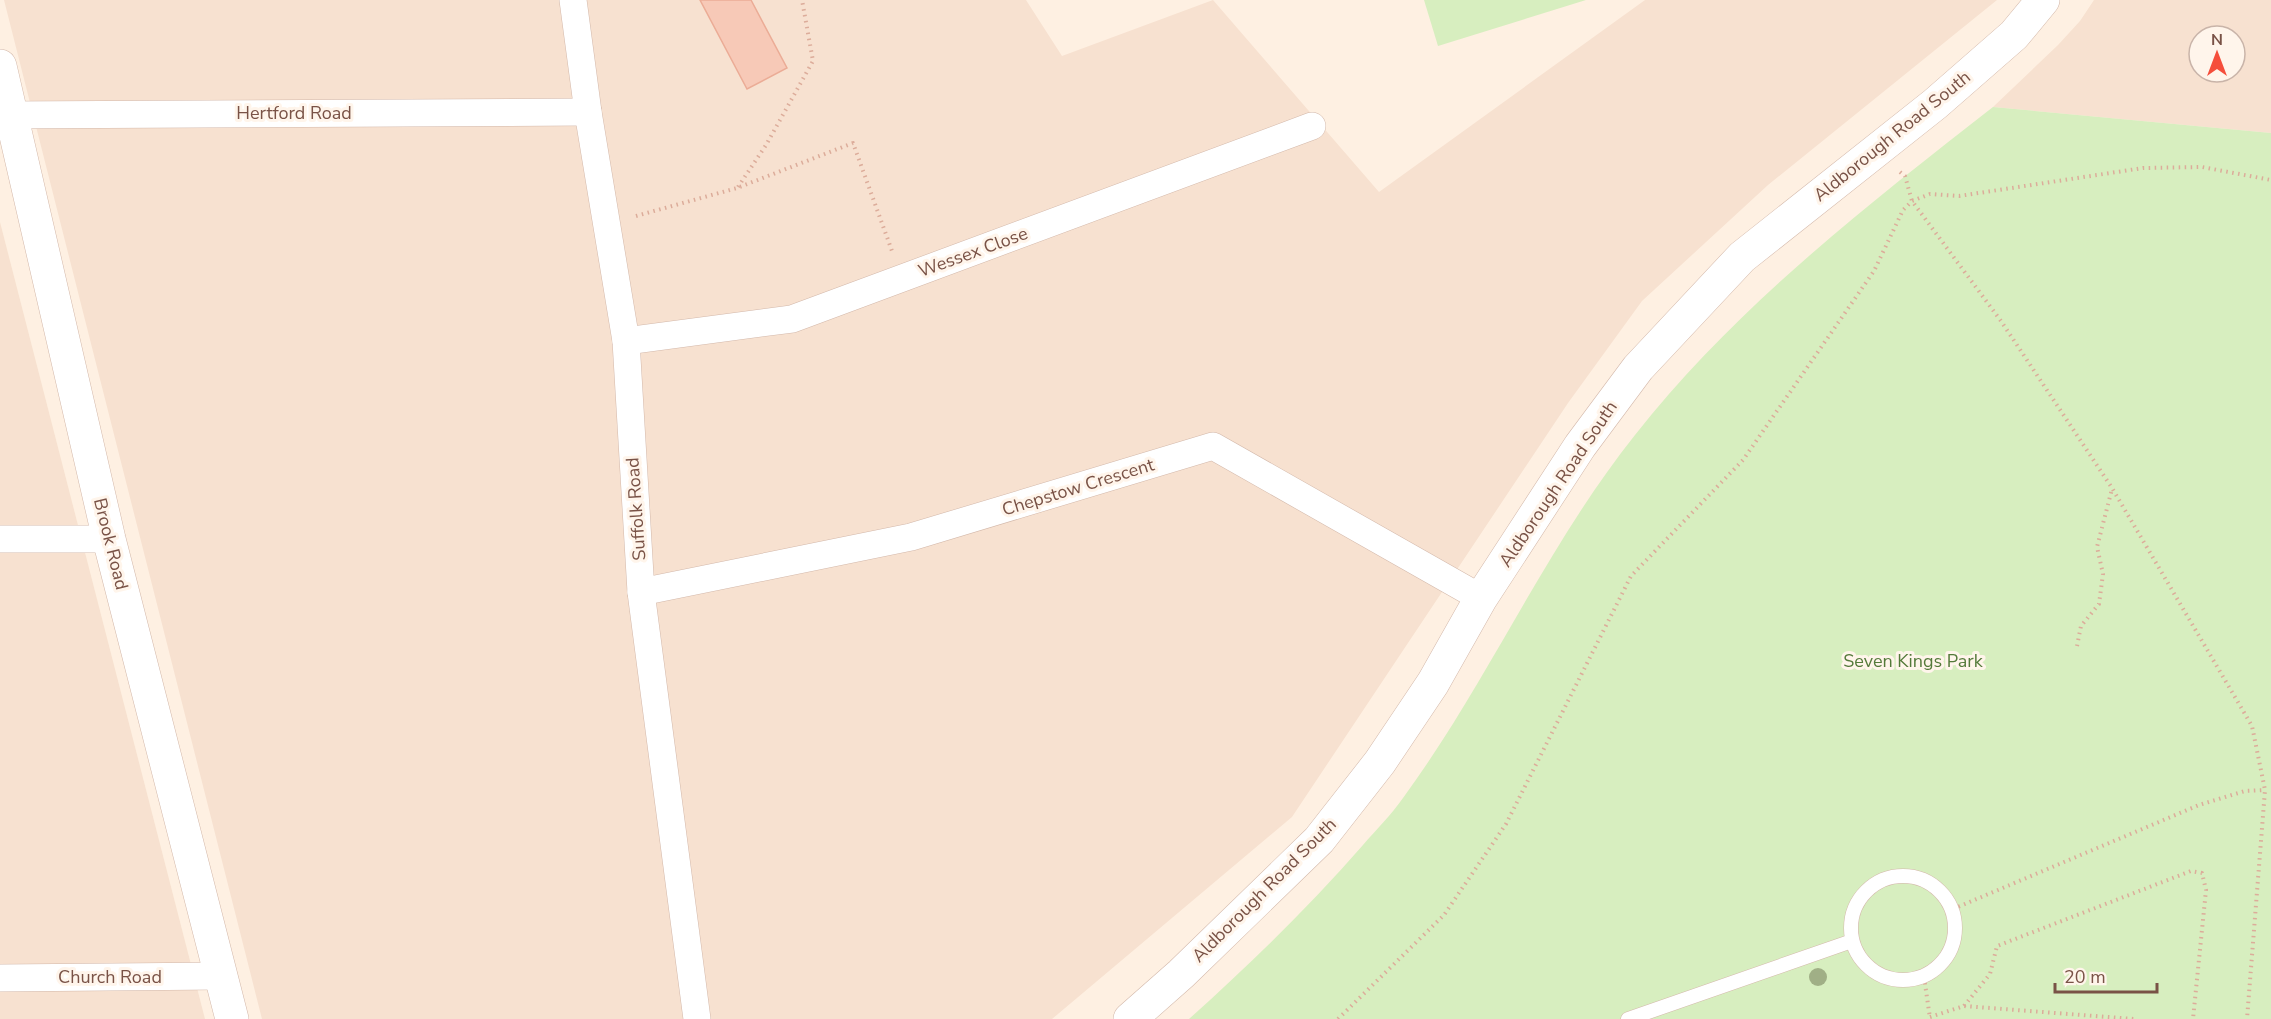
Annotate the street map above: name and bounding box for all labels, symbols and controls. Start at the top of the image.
north arrow [2187,24,2247,84]
text: N [2211,29,2223,51]
street label: Aldborough Road South [1809,65,1975,207]
street label: Hertford Road [236,101,352,125]
street label: Wessex Close [915,221,1031,283]
street label: Aldborough Road South [1493,396,1623,572]
street label: Chepstow Crescent [999,452,1158,522]
street label: Suffolk Road [620,457,652,561]
street label: Brook Road [88,495,134,593]
park label: Seven Kings Park [1843,649,1984,673]
street label: Aldborough Road South [1186,812,1342,968]
scale bar [2055,956,2157,994]
street label: Church Road [58,965,162,989]
text: 20 m [2064,965,2106,989]

